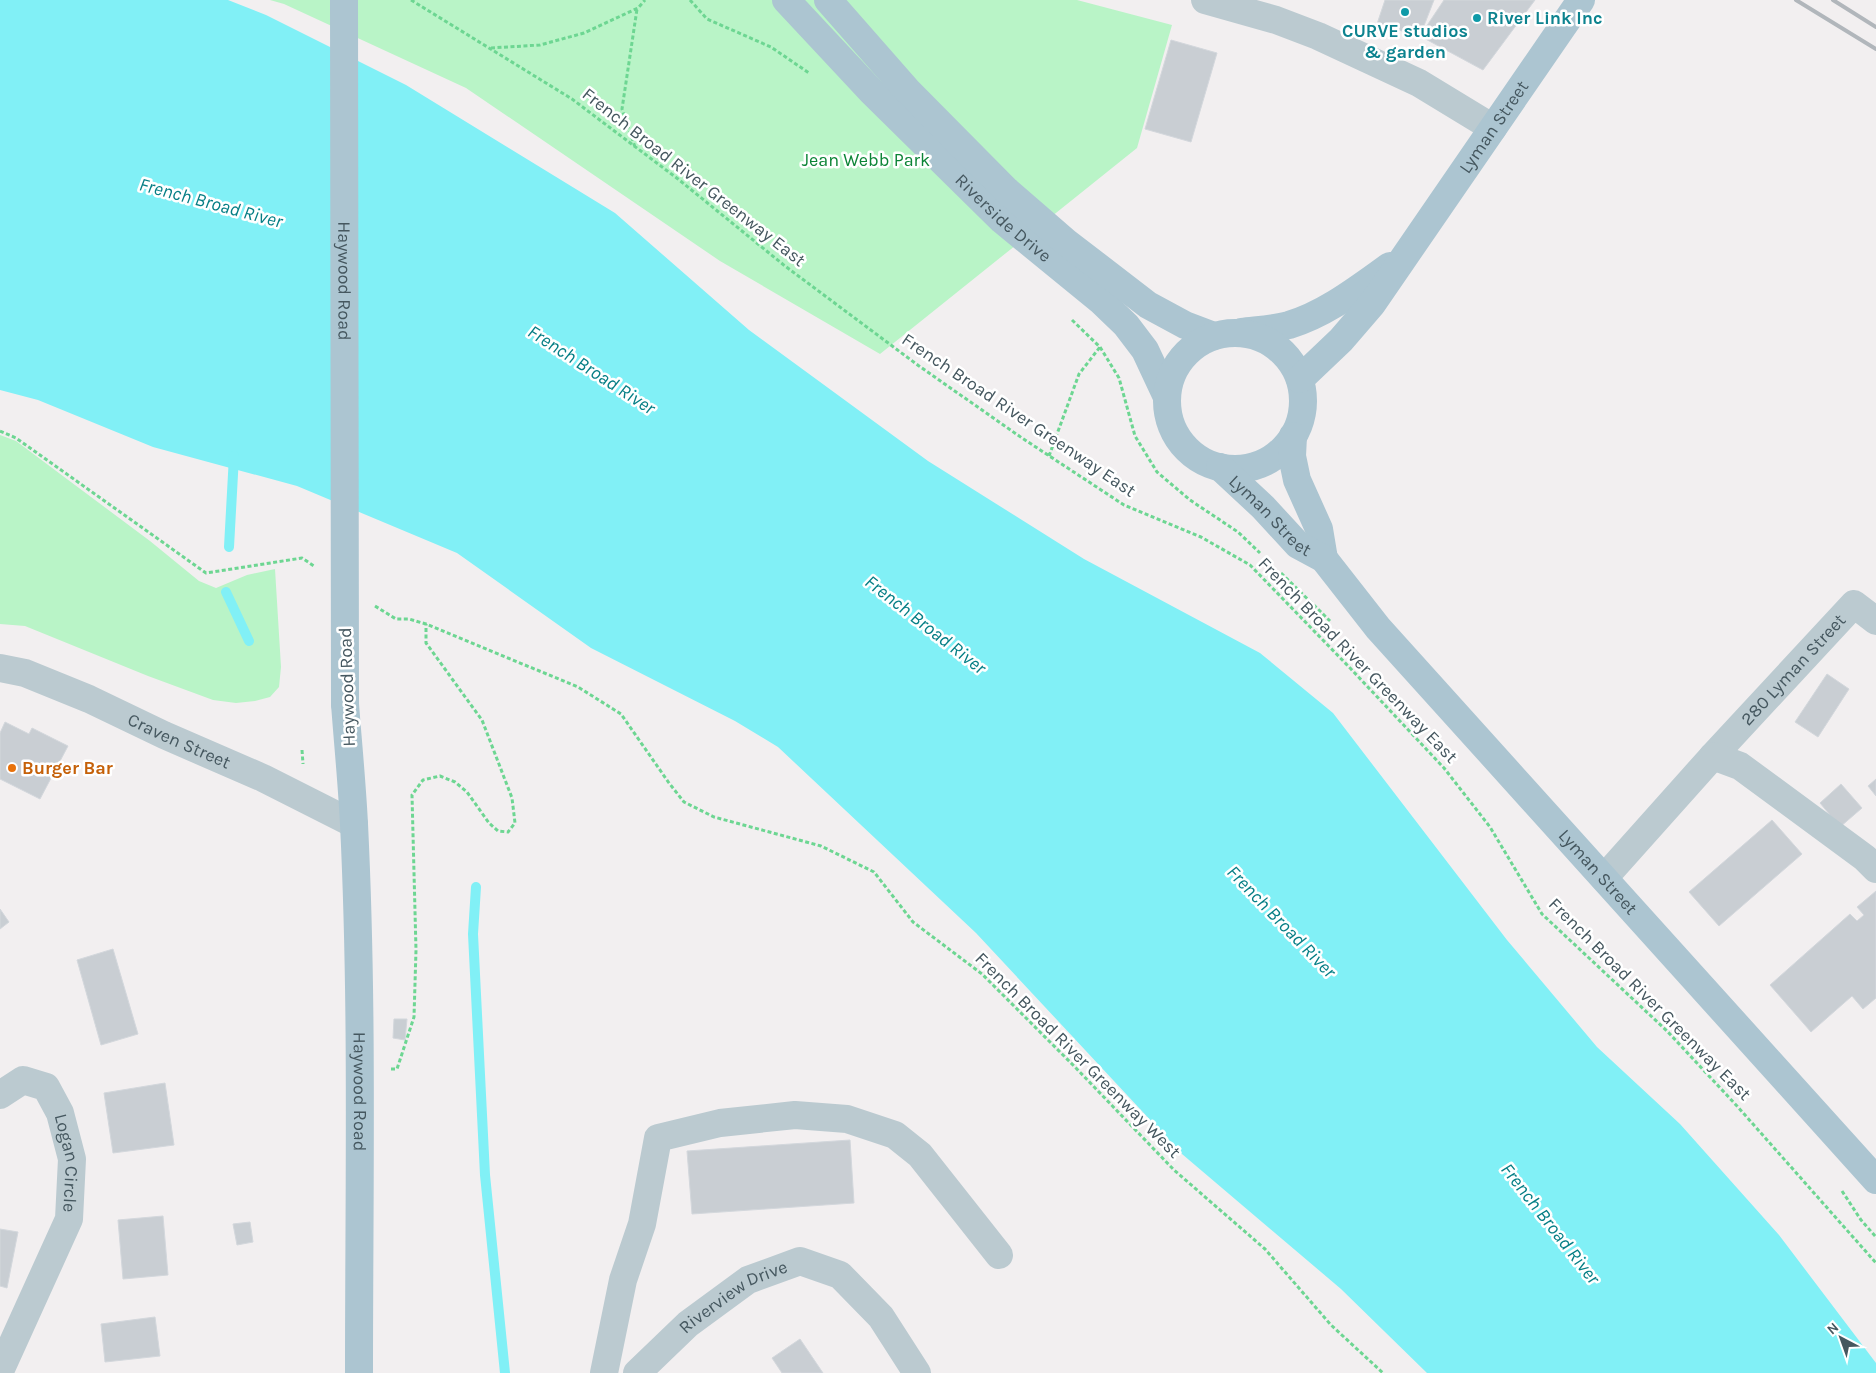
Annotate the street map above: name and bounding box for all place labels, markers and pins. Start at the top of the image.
marker: CURVE studios & garden [1399,6,1411,18]
place label: River Link Inc [1487,7,1602,29]
marker: River Link Inc [1471,12,1483,24]
place label: CURVE studios & garden [1342,20,1468,63]
place label: Burger Bar [22,757,113,779]
marker: Burger Bar [6,762,18,774]

